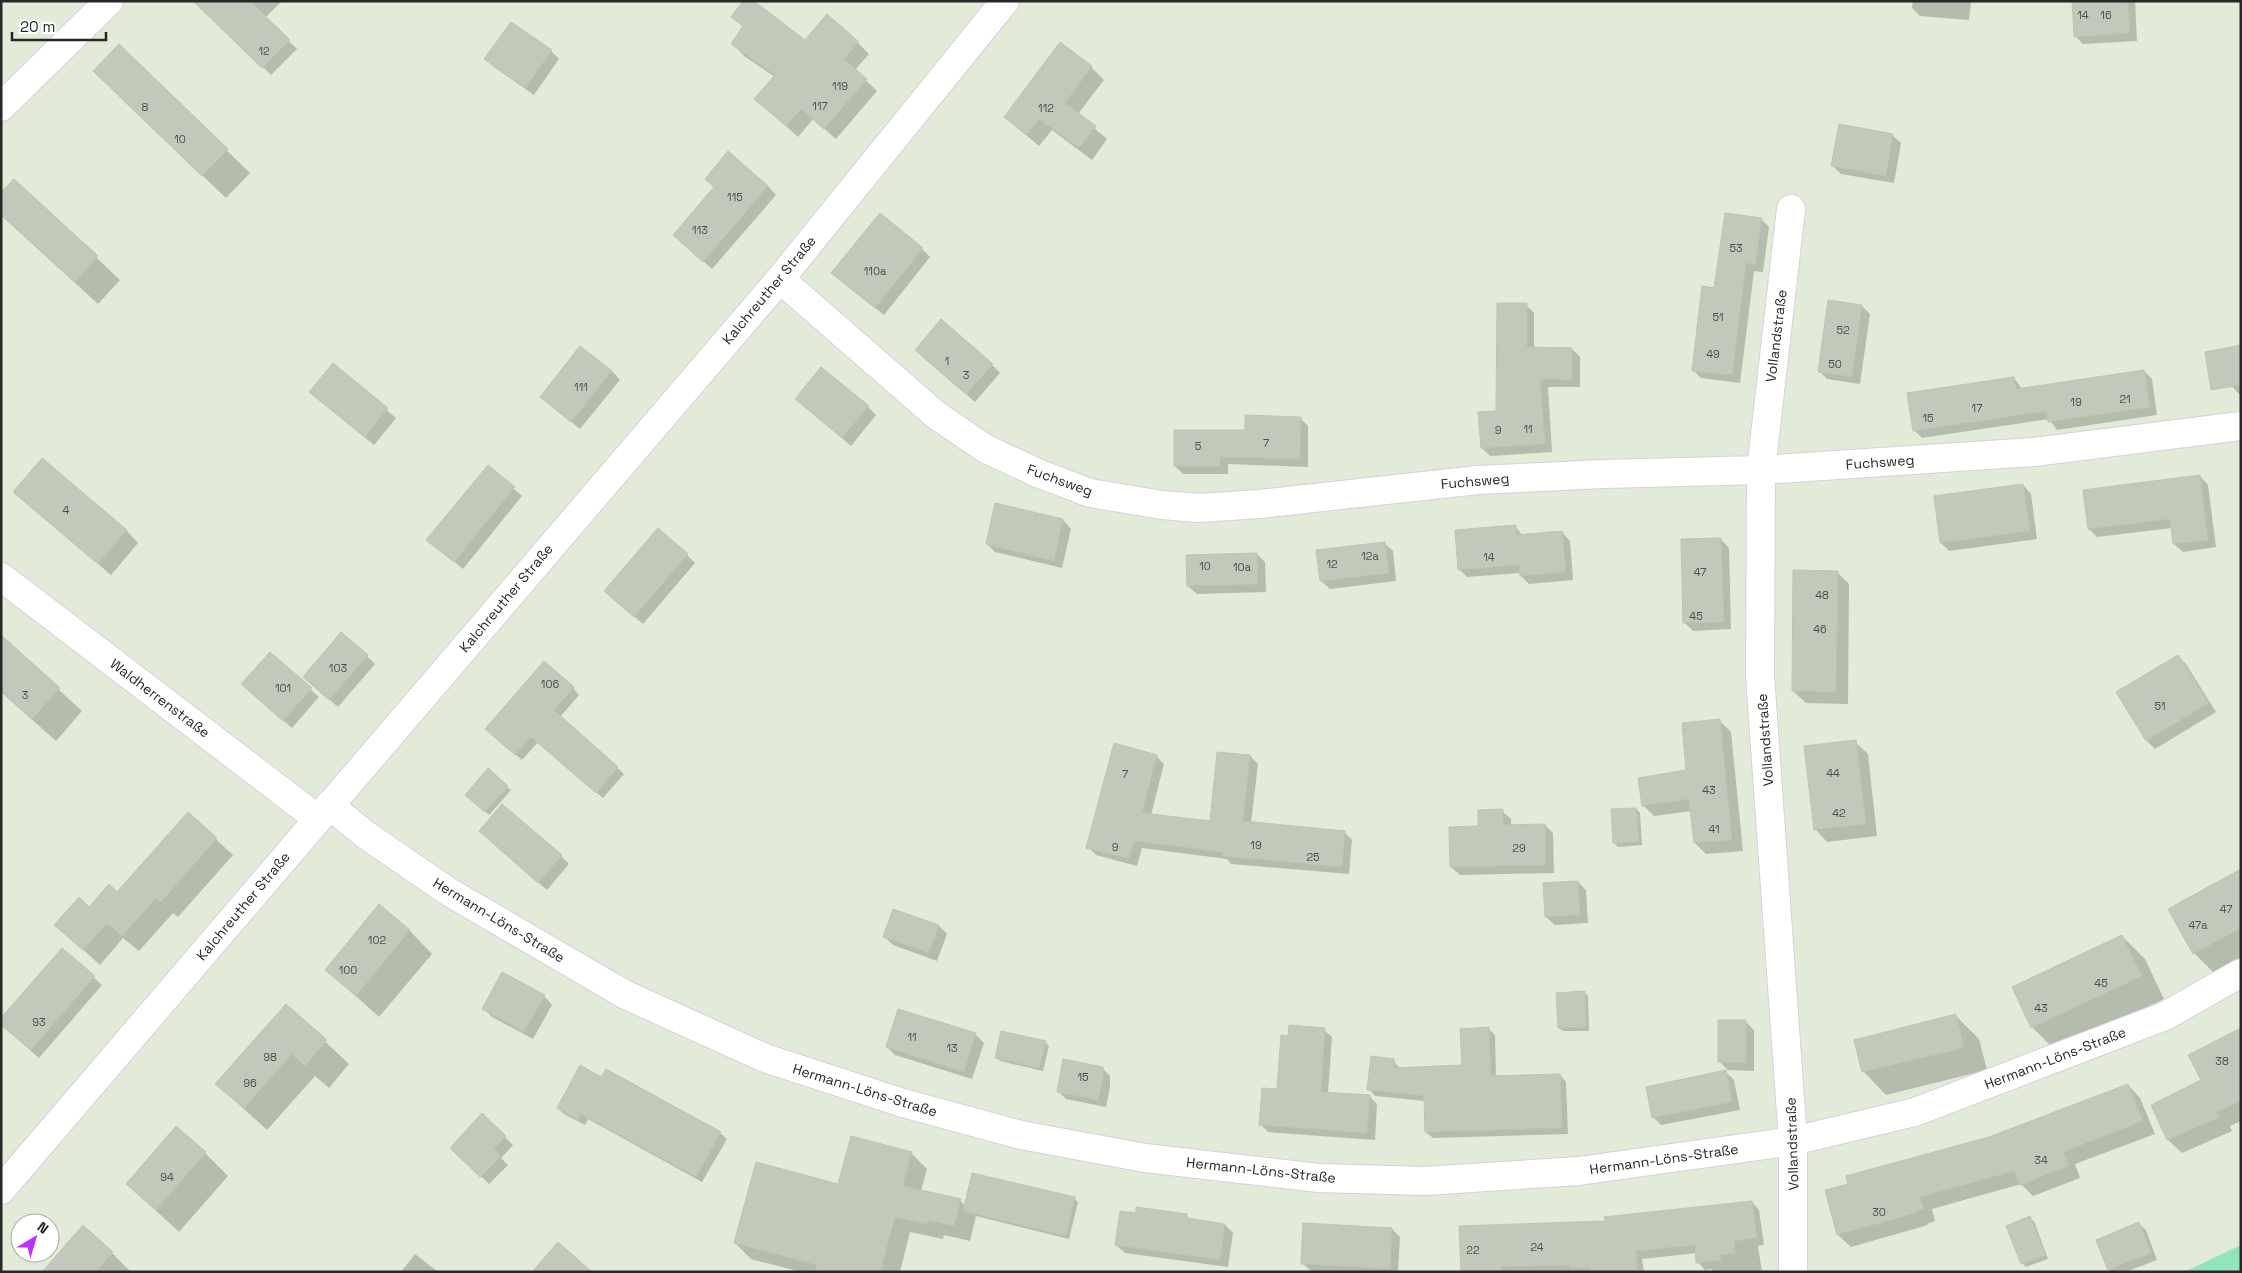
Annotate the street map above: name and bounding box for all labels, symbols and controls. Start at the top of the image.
house number: 14 [2077,8,2089,22]
house number: 16 [2100,8,2112,22]
scale bar [12,10,106,42]
text: 20 m [20,17,55,36]
house number: 12 [258,44,270,58]
house number: 119 [832,79,848,93]
house number: 117 [812,99,828,113]
house number: 8 [142,100,149,114]
house number: 112 [1038,101,1054,115]
house number: 10 [174,132,186,146]
house number: 115 [727,190,743,204]
house number: 113 [692,223,708,237]
street label: Kalchreuther Straße [718,232,820,348]
house number: 53 [1729,241,1743,255]
house number: 110a [864,264,887,278]
street label: Vollandstraße [1761,289,1791,383]
house number: 51 [1712,310,1724,324]
house number: 52 [1836,323,1850,337]
house number: 49 [1706,347,1720,361]
house number: 1 [945,354,949,368]
house number: 50 [1828,357,1842,371]
house number: 3 [963,368,970,382]
house number: 111 [574,380,588,394]
house number: 21 [2119,392,2131,406]
house number: 19 [2070,395,2082,409]
house number: 17 [1972,401,1982,415]
house number: 15 [1922,411,1934,425]
house number: 11 [1523,422,1533,436]
house number: 9 [1495,423,1502,437]
house number: 7 [1263,436,1269,450]
house number: 5 [1195,439,1202,453]
street label: Fuchsweg [1845,451,1915,473]
street label: Fuchsweg [1025,460,1095,500]
street label: Fuchsweg [1440,469,1510,493]
house number: 4 [63,503,70,517]
street label: Kalchreuther Straße [455,540,557,656]
house number: 12a [1361,549,1379,563]
house number: 14 [1483,550,1495,564]
house number: 12 [1326,557,1338,571]
house number: 10 [1199,559,1211,573]
house number: 10a [1233,560,1252,574]
house number: 47 [1694,565,1706,579]
house number: 48 [1815,588,1829,602]
house number: 45 [1689,609,1703,623]
house number: 46 [1813,622,1827,636]
street label: Waldherrenstraße [106,655,214,741]
house number: 103 [329,661,348,675]
house number: 106 [541,677,559,691]
house number: 101 [275,681,291,695]
house number: 3 [22,688,29,702]
street label: Vollandstraße [1753,693,1777,787]
house number: 51 [2154,699,2166,713]
house number: 44 [1826,766,1840,780]
house number: 7 [1122,767,1128,781]
house number: 43 [1702,783,1716,797]
house number: 42 [1832,806,1846,820]
house number: 41 [1708,822,1720,836]
house number: 19 [1250,838,1262,852]
house number: 9 [1112,840,1119,854]
house number: 29 [1512,841,1526,855]
street label: Kalchreuther Straße [192,848,294,964]
house number: 25 [1306,850,1320,864]
street label: Hermann-Löns-Straße [430,874,568,966]
house number: 47 [2220,902,2232,916]
house number: 47a [2188,918,2208,932]
house number: 102 [368,933,387,947]
house number: 100 [339,963,357,977]
house number: 45 [2094,976,2108,990]
house number: 43 [2034,1001,2048,1015]
house number: 93 [32,1015,46,1029]
street label: Hermann-Löns-Straße [1982,1023,2128,1093]
house number: 11 [907,1030,917,1044]
house number: 13 [946,1041,958,1055]
house number: 98 [263,1050,277,1064]
house number: 38 [2215,1054,2229,1068]
street label: Hermann-Löns-Straße [791,1059,939,1121]
house number: 15 [1077,1070,1089,1084]
house number: 96 [243,1076,257,1090]
street label: Vollandstraße [1781,1097,1803,1191]
street label: Hermann-Löns-Straße [1588,1140,1740,1178]
street label: Hermann-Löns-Straße [1185,1153,1337,1187]
house number: 34 [2034,1153,2048,1167]
house number: 94 [160,1170,174,1184]
house number: 30 [1872,1205,1886,1219]
north arrow [10,1213,60,1263]
text: N [34,1218,52,1238]
house number: 24 [1530,1240,1544,1254]
house number: 22 [1466,1243,1480,1257]

